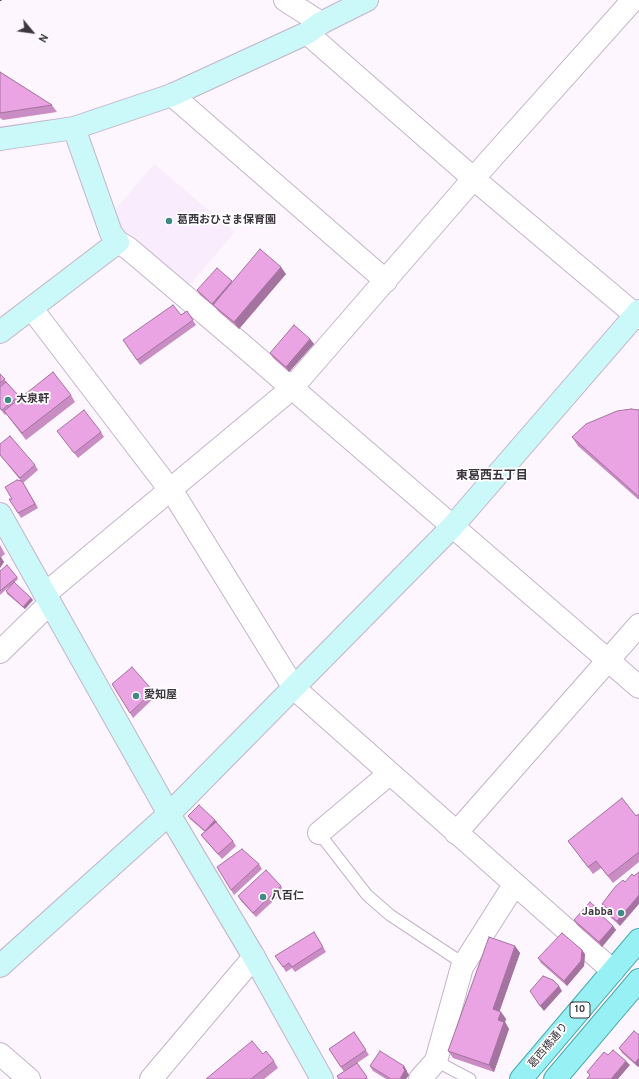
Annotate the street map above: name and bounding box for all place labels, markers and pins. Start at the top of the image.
place label: 葛西おひさま保育園 [177,214,276,228]
marker: 葛西おひさま保育園 [164,216,174,226]
place label: 大泉軒 [16,393,49,407]
marker: 大泉軒 [3,395,13,405]
place label: 愛知屋 [144,689,177,703]
marker: 愛知屋 [131,691,141,701]
place label: 八百仁 [271,890,304,904]
marker: 八百仁 [258,892,268,902]
place label: Jabba [582,906,613,920]
marker: Jabba [616,908,626,918]

